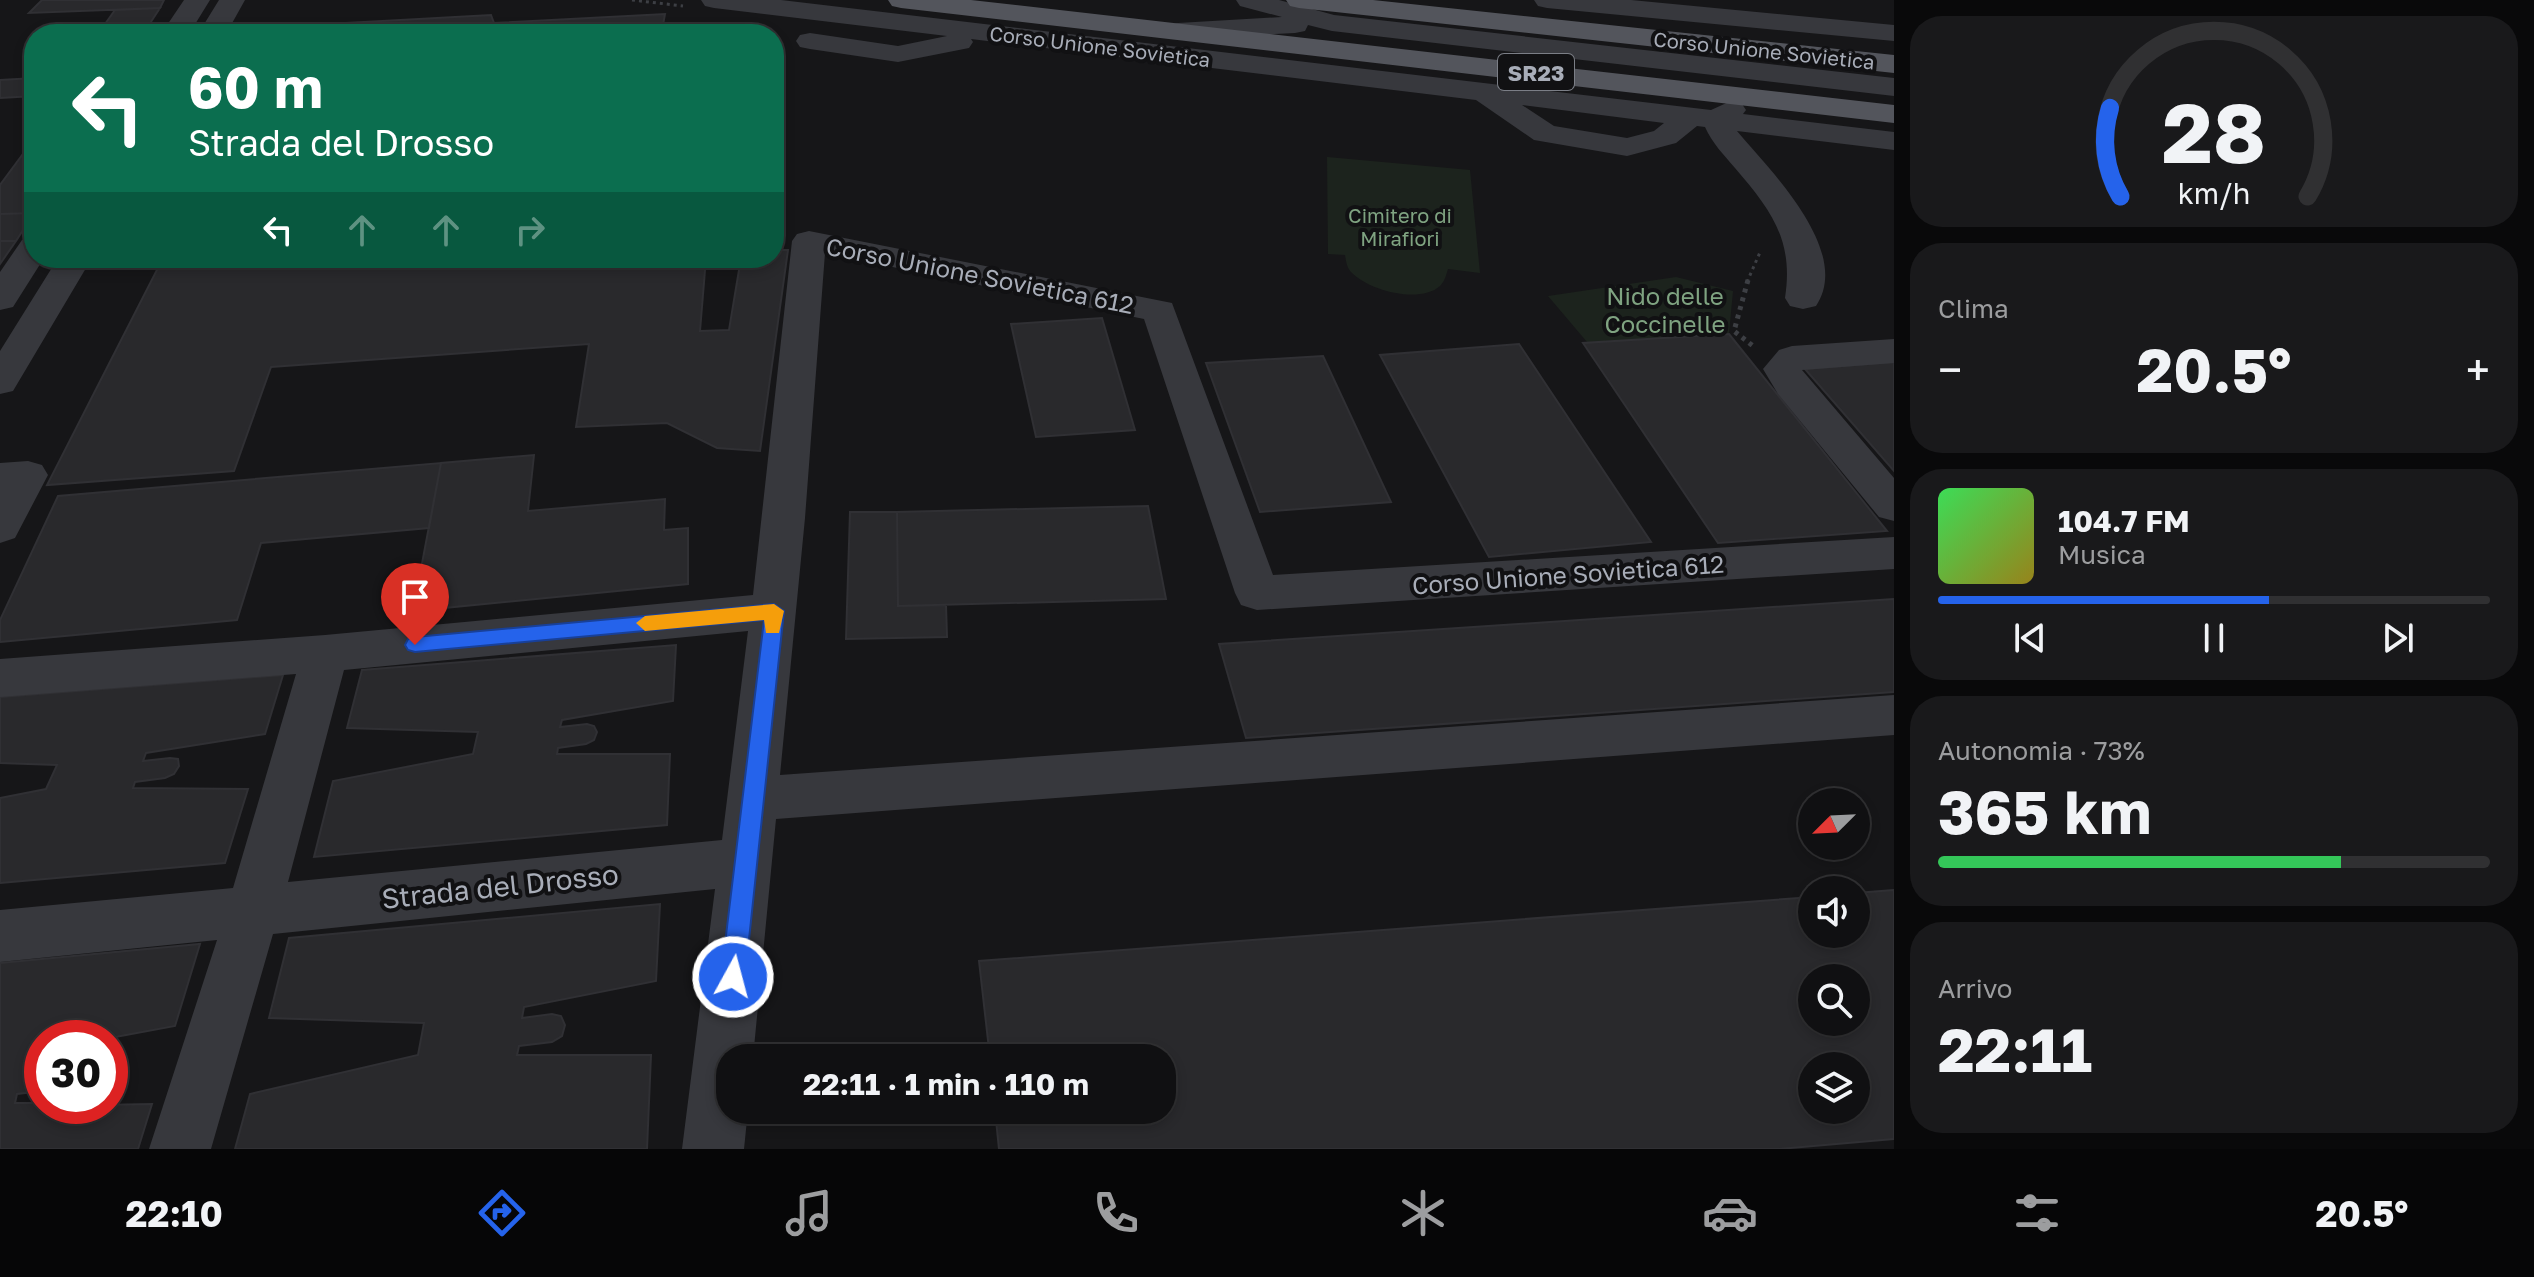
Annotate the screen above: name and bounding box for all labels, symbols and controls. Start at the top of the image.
street label: Corso Unione Sovietica [988,21,1212,71]
street label: Corso Unione Sovietica [1652,26,1876,74]
text: 60 m [188,53,323,120]
road number: SR23 [1498,54,1574,90]
icon: left [56,56,160,160]
text: 28 [2162,81,2266,181]
text: Strada del Drosso [188,121,494,164]
text: km/h [2178,176,2250,210]
park label: Cimitero di Mirafiori [1348,203,1452,250]
icon: left [256,208,300,252]
icon: ahead [340,208,384,252]
icon: ahead [424,208,468,252]
icon: right [508,208,552,252]
street label: Corso Unione Sovietica 612 [824,231,1136,319]
park label: Nido delle Coccinelle [1604,281,1726,338]
text: Clima [1938,293,2009,324]
text: 20.5° [2137,333,2291,405]
text: − [1938,343,1962,396]
text: + [2466,343,2490,396]
text: 104.7 FM [2058,503,2190,539]
text: Musica [2058,539,2146,570]
street label: Corso Unione Sovietica 612 [1411,549,1725,599]
pin [381,563,449,645]
icon: arrive [393,575,437,619]
icon: previous [2008,616,2052,660]
icon: pause [2192,616,2236,660]
icon: next [2376,616,2420,660]
text: Autonomia · 73% [1938,735,2145,766]
text: 365 km [1938,775,2152,847]
north arrow [1798,788,1870,860]
map controls [1798,788,1870,1124]
street label: Strada del Drosso [380,857,620,915]
button: sound [1798,876,1870,948]
position arrow [691,935,775,1019]
button: search [1798,964,1870,1036]
text: Arrivo [1938,973,2012,1004]
text: 22:11 [1938,1013,2092,1085]
speed limit sign: 30 [24,1020,128,1124]
button: layers [1798,1052,1870,1124]
text: 22:11 · 1 min · 110 m [803,1066,1089,1102]
icon: directions [474,1185,530,1241]
icon: music [781,1185,837,1241]
icon: phone [1088,1185,1144,1241]
icon: climate [1395,1185,1451,1241]
icon: car [1702,1185,1758,1241]
icon: filters [2009,1185,2065,1241]
text: 22:10 [125,1192,223,1235]
text: 20.5° [2316,1192,2408,1235]

